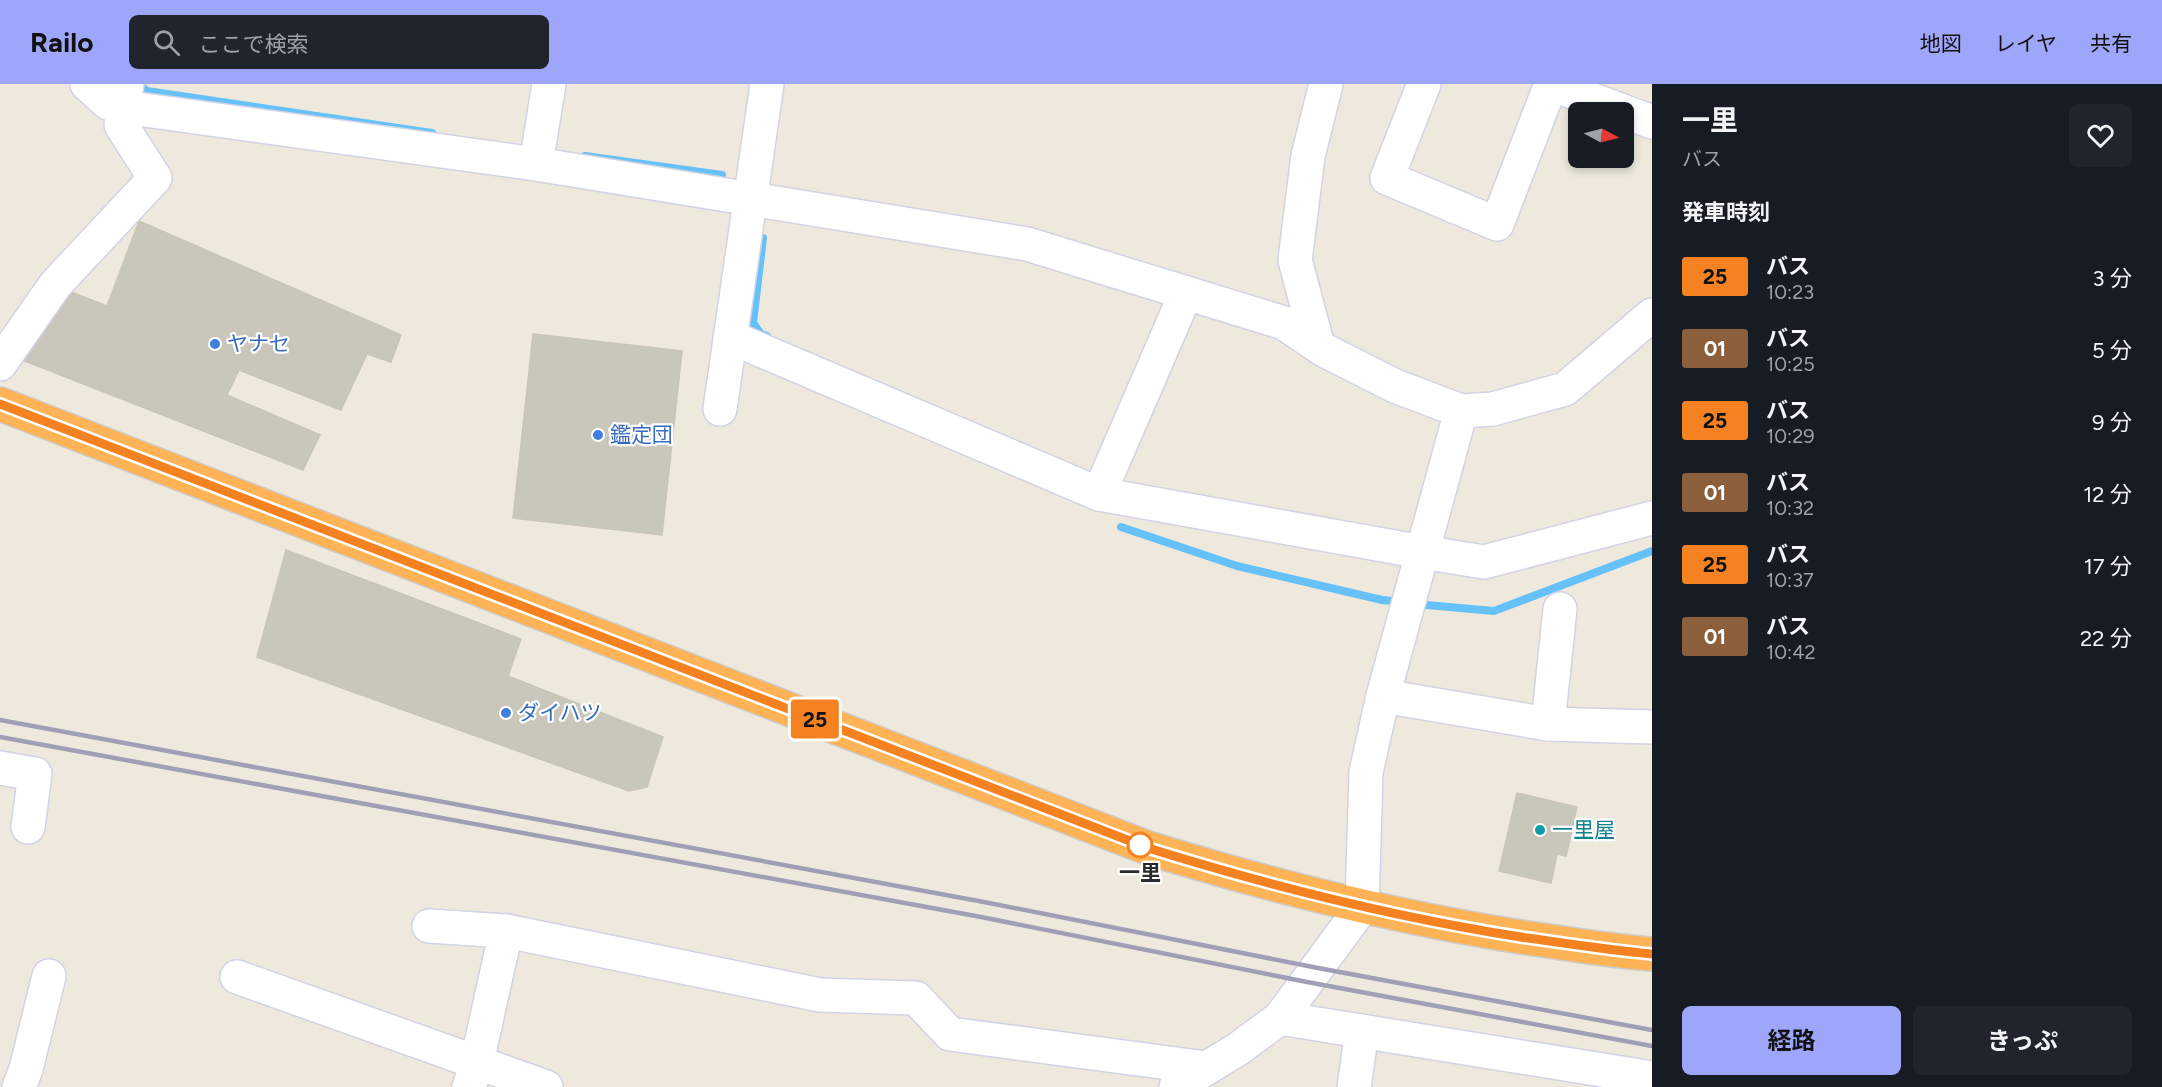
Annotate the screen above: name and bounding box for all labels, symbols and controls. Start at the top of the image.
search box [129,15,549,69]
text: Railo [30,25,93,59]
icon: search [150,26,183,59]
text: ここで検索 [198,31,309,58]
text: 地図 [1920,31,1962,56]
text: レイヤ [1995,31,2057,56]
text: 共有 [2090,31,2132,56]
north arrow [1568,102,1634,168]
map controls [1568,102,1634,168]
text: 一里 [1682,103,1738,137]
button: heart [2069,104,2132,167]
text: バス [1682,147,1722,171]
text: 発車時刻 [1682,199,1770,226]
text: バス [1766,253,1810,280]
text: 25 [1703,264,1727,289]
text: 3 分 [2093,265,2132,292]
text: 10:23 [1766,280,1814,304]
text: バス [1766,325,1810,352]
place label: ヤナセ [227,331,290,356]
text: 01 [1704,336,1726,361]
marker: ヤナセ [208,337,222,351]
text: 5 分 [2092,337,2132,364]
text: 10:25 [1766,352,1815,376]
text: バス [1766,397,1810,424]
text: 25 [1703,408,1727,433]
text: 9 分 [2092,409,2132,436]
place label: 鑑定団 [610,422,673,447]
text: 10:29 [1766,424,1815,448]
marker: 鑑定団 [591,428,605,442]
text: バス [1766,469,1810,496]
text: 01 [1704,480,1726,505]
text: 12 分 [2083,481,2132,508]
text: 10:32 [1766,496,1814,520]
text: バス [1766,541,1810,568]
text: 25 [1703,552,1727,577]
text: 17 分 [2084,553,2132,580]
text: 10:37 [1766,568,1814,592]
text: バス [1766,613,1810,640]
text: 01 [1704,624,1726,649]
text: 22 分 [2080,625,2132,652]
text: 10:42 [1766,640,1816,664]
place label: ダイハツ [518,700,602,725]
line badge: 25 [788,700,842,738]
marker: ダイハツ [499,706,513,720]
text: 25 [803,707,827,732]
place label: 一里屋 [1552,817,1615,842]
marker: 一里屋 [1533,823,1547,837]
marker: 一里 [1127,832,1153,858]
place label: 一里 [1119,860,1161,885]
button: 経路 [1682,1006,1901,1075]
button: きっぷ [1913,1006,2132,1075]

